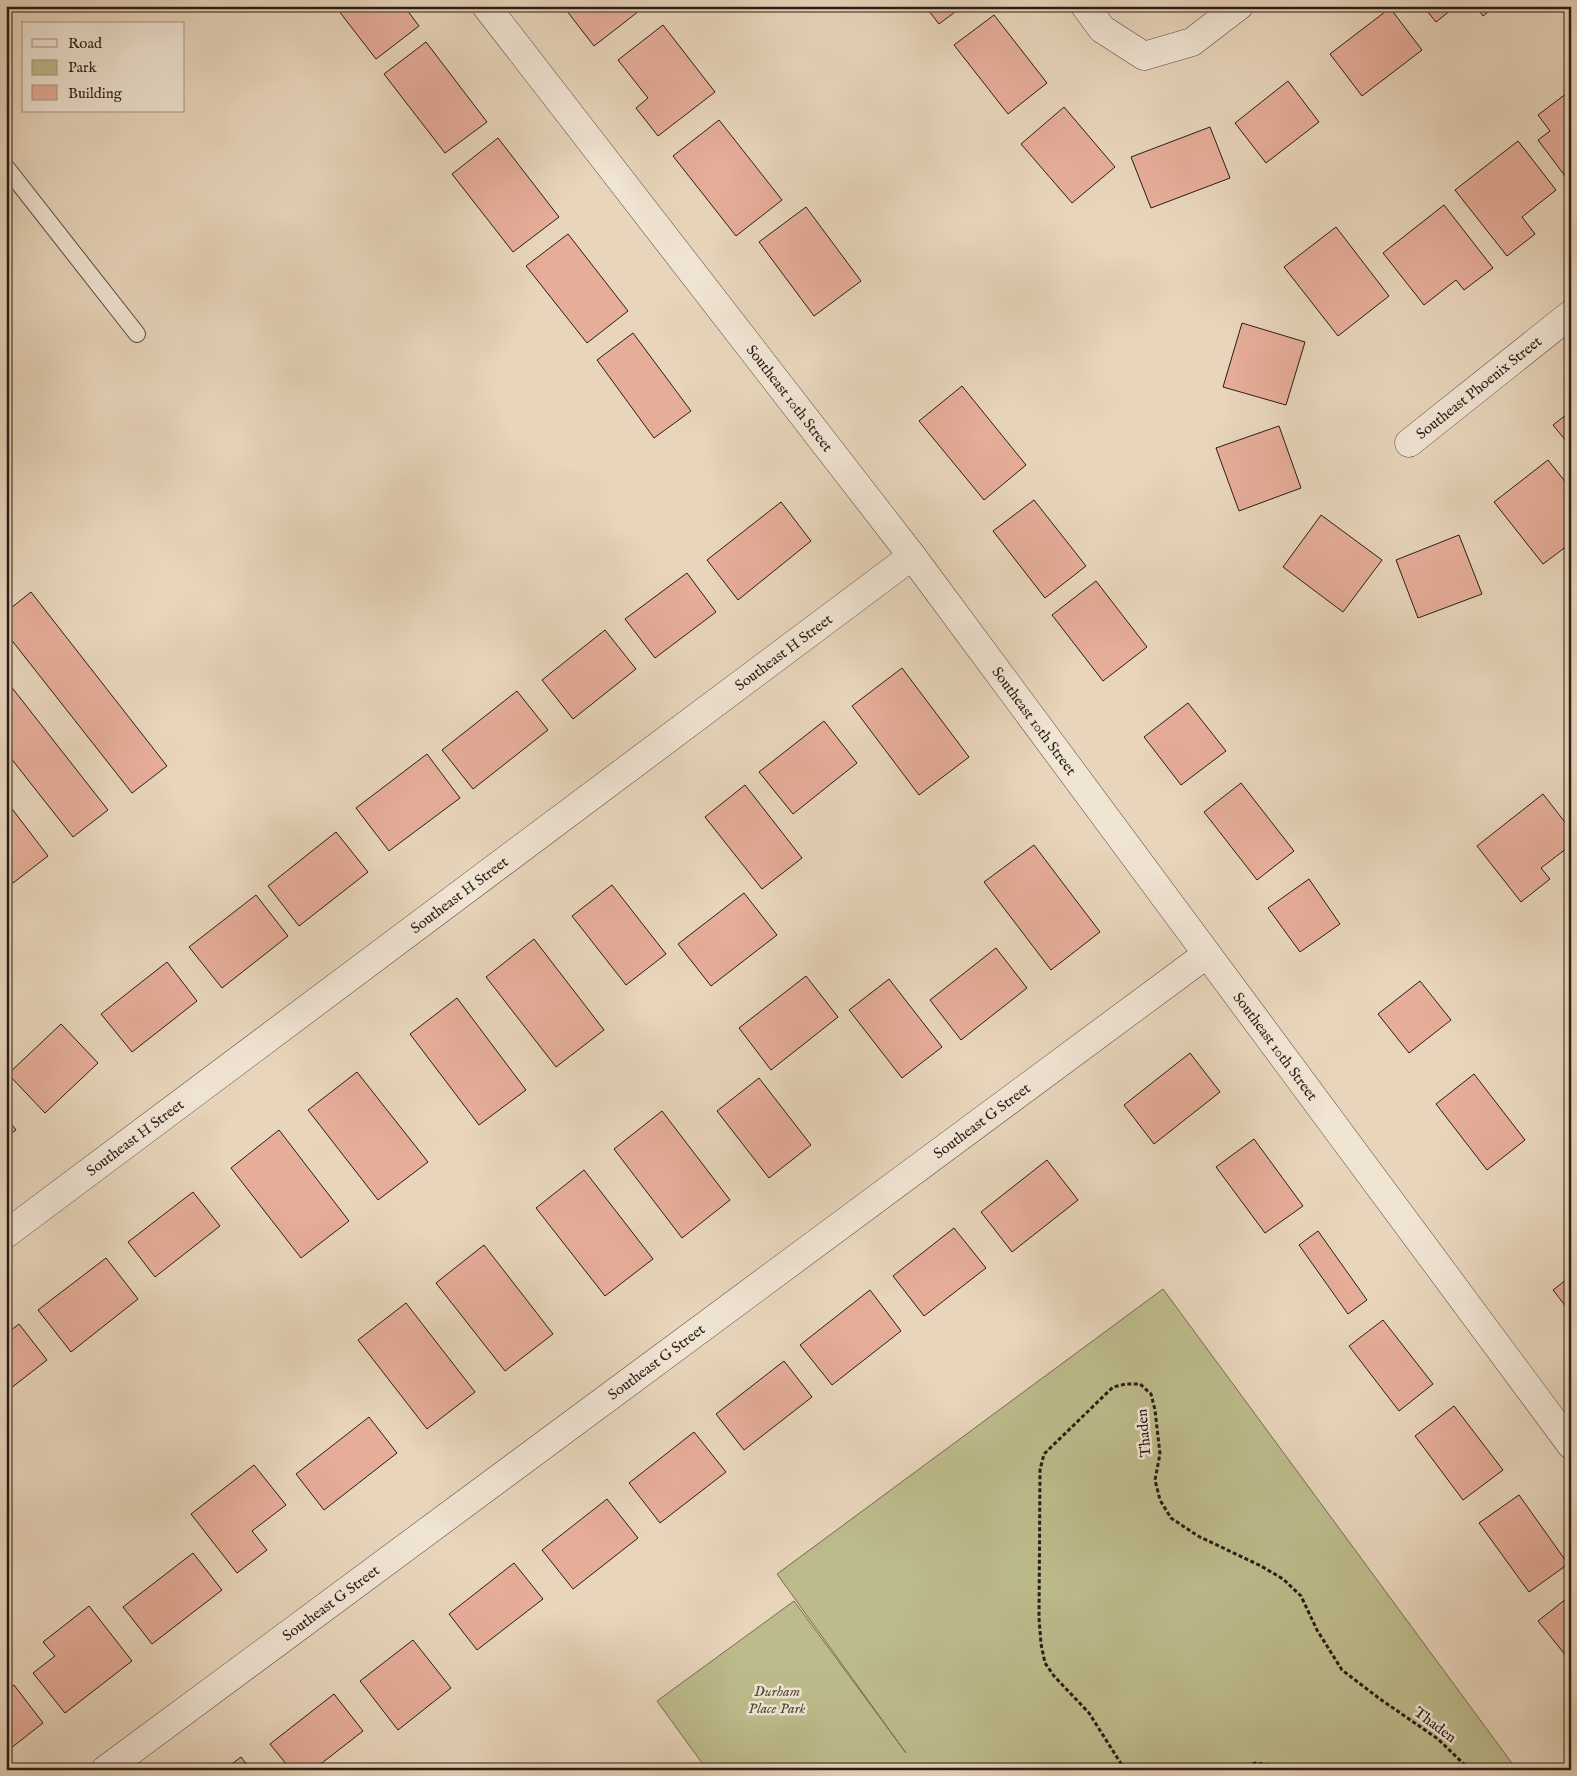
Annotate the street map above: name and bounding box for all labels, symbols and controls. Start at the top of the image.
legend [22,22,185,112]
text: Road [68,34,103,53]
text: Park [68,58,98,77]
text: Building [68,84,123,103]
street label: Southeast Phoenix Street [1412,332,1545,443]
street label: Southeast 10th Street [742,341,837,455]
street label: Southeast H Street [731,610,836,695]
street label: Southeast 10th Street [988,663,1081,779]
street label: Southeast H Street [407,852,512,938]
street label: Southeast 10th Street [1229,988,1322,1104]
street label: Southeast G Street [929,1079,1034,1163]
street label: Southeast H Street [82,1095,188,1180]
street label: Southeast G Street [604,1320,709,1404]
street label: Thaden [1132,1408,1156,1458]
street label: Southeast G Street [278,1561,383,1645]
park label: Durham Place Park [748,1682,806,1718]
street label: Thaden [1410,1703,1460,1747]

